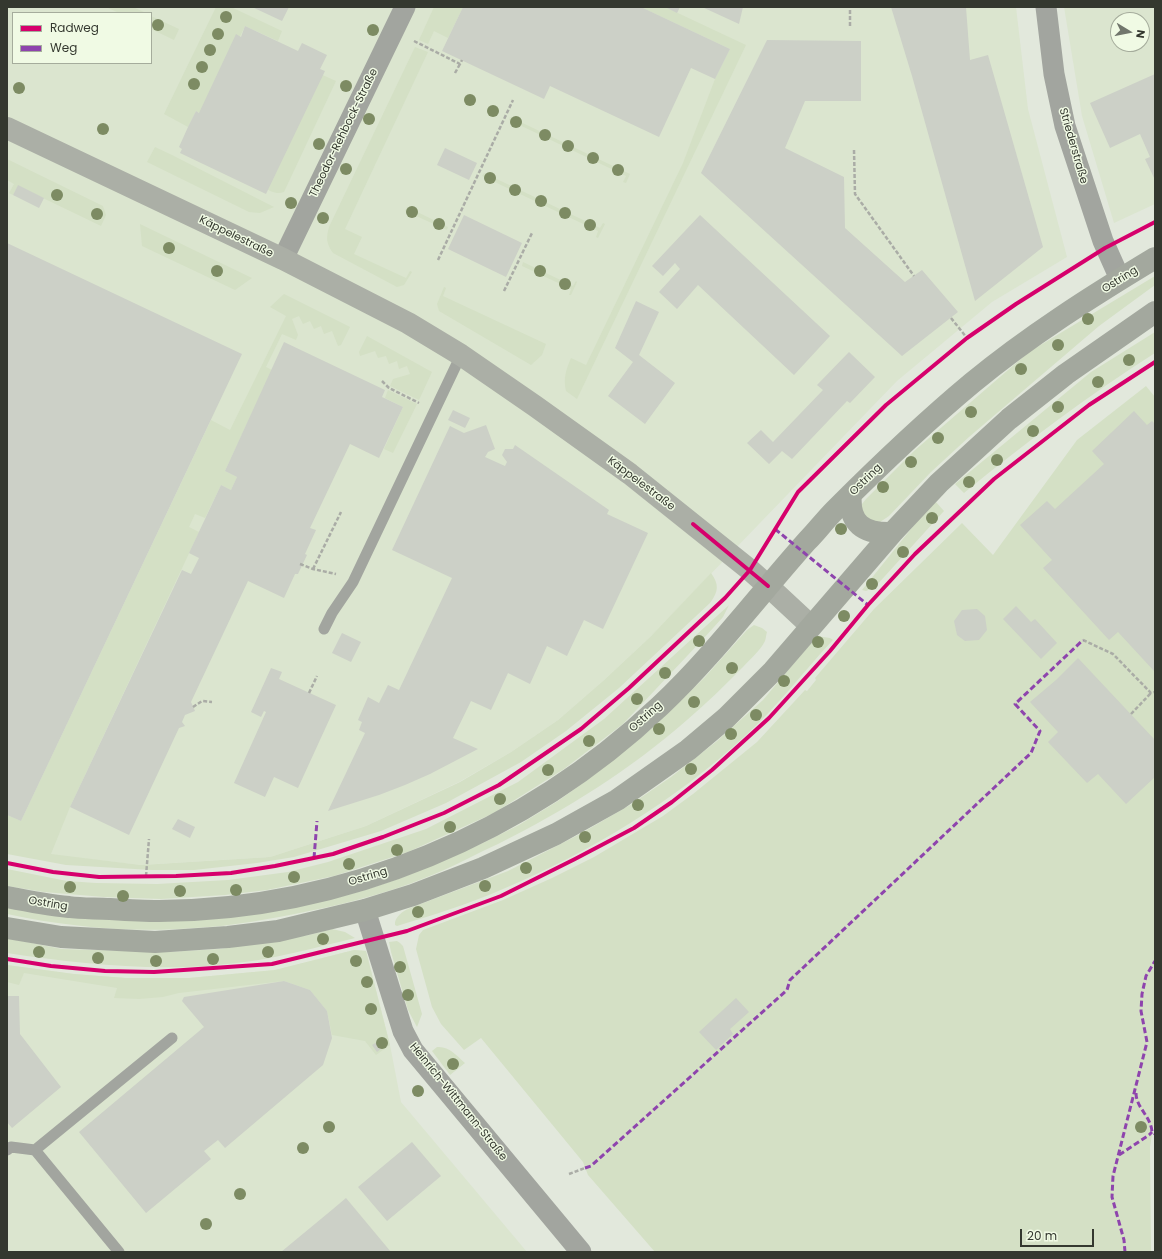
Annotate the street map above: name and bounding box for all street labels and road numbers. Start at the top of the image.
street label: Theodor-Rehbock-Straße [307,67,381,199]
street label: Striederstraße [1056,107,1090,185]
street label: Käppelestraße [197,213,275,261]
street label: Ostring [1100,264,1140,296]
street label: Käppelestraße [605,454,677,514]
street label: Ostring [847,461,885,499]
street label: Ostring [627,699,665,735]
street label: Ostring [347,865,389,889]
street label: Ostring [27,894,69,914]
street label: Heinrich-Wittmann-Straße [406,1041,510,1163]

